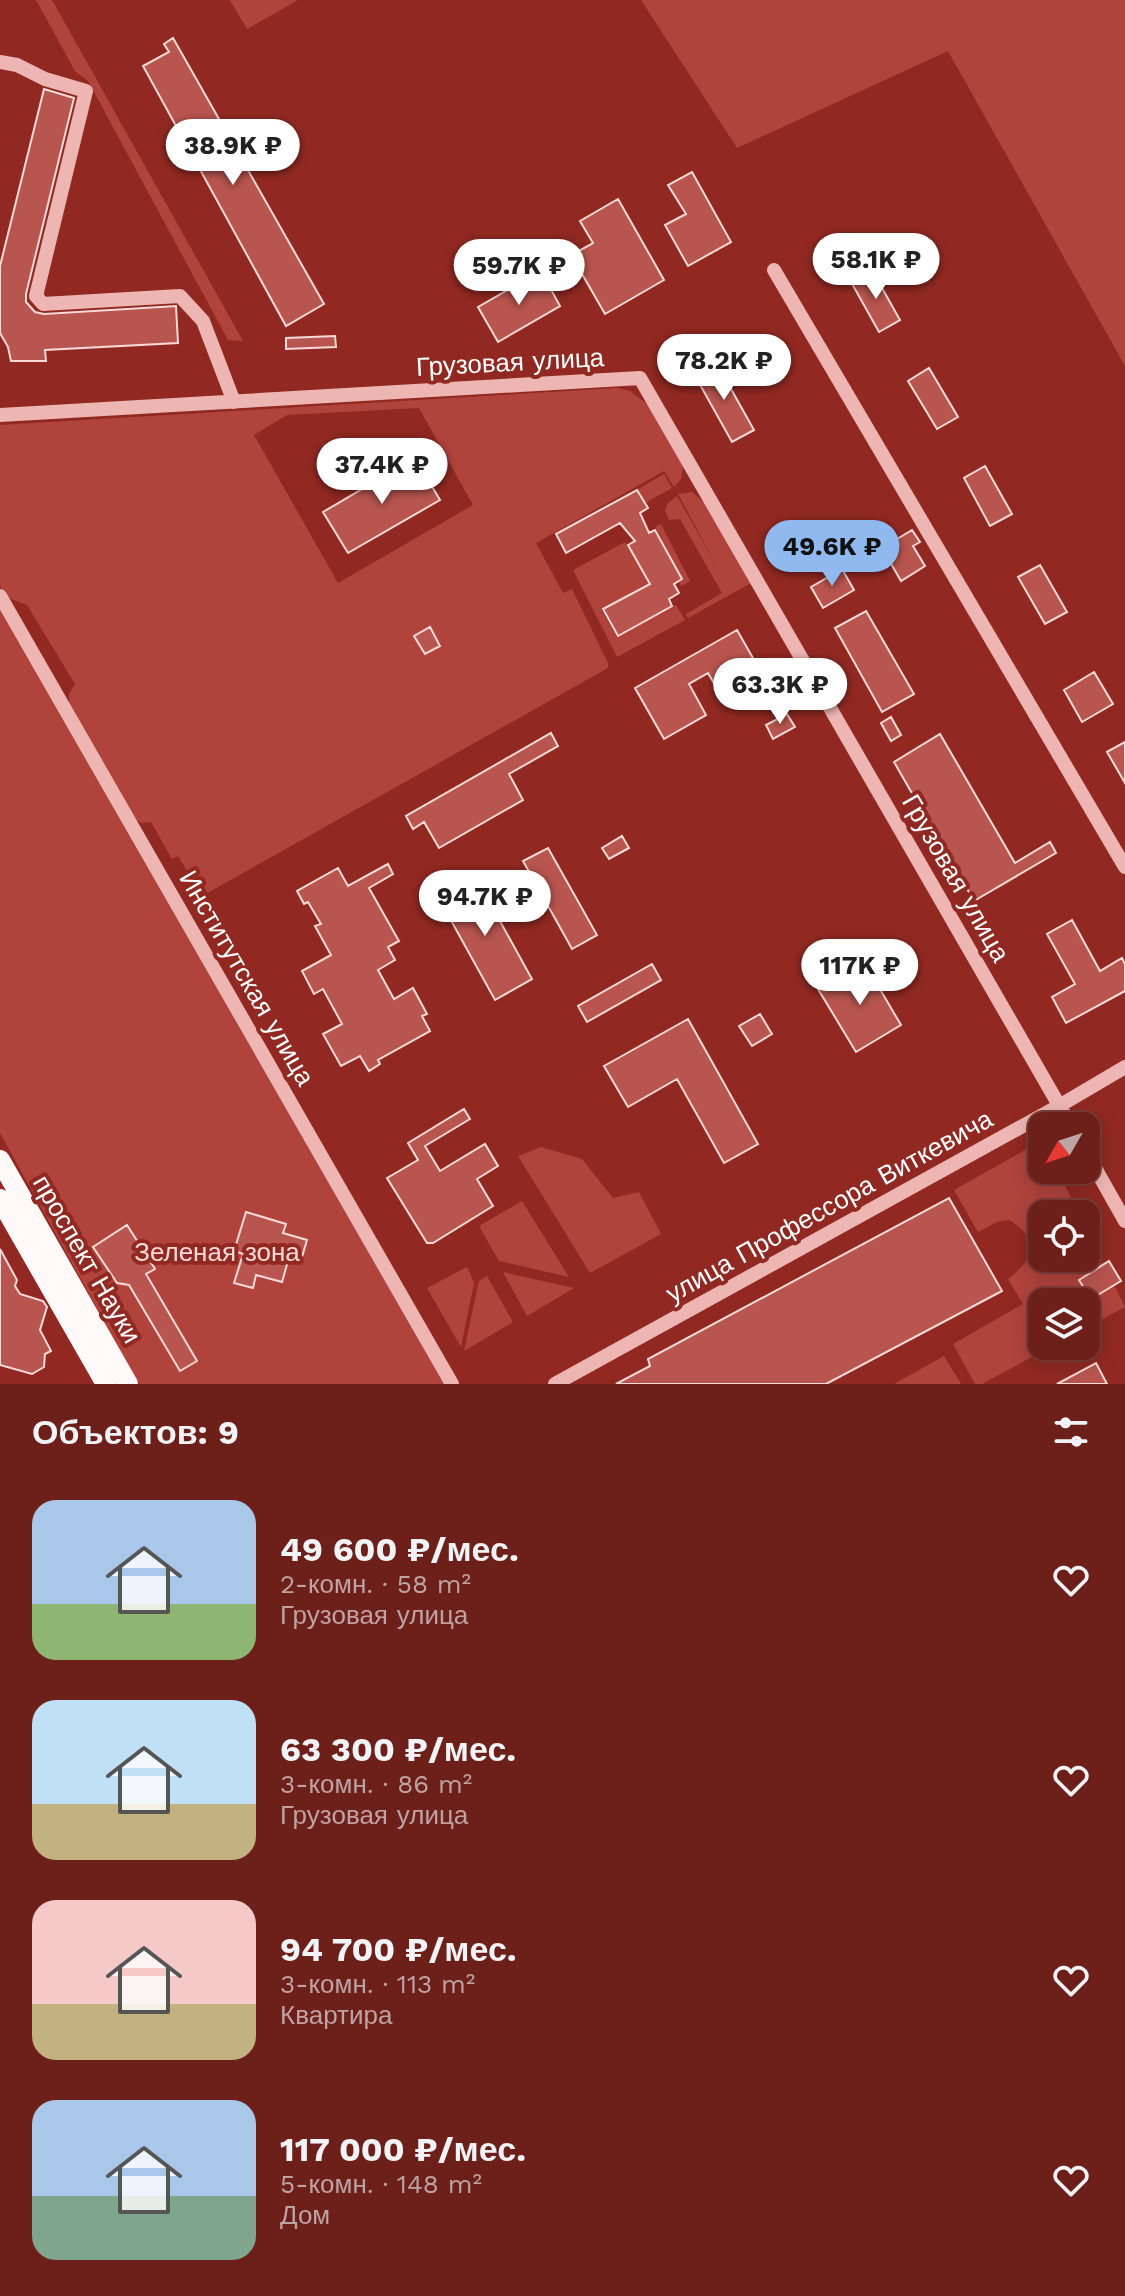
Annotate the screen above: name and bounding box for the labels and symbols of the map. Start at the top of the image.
pin: 38.9K ₽ [159,119,307,187]
pin: 58.1K ₽ [802,233,950,301]
pin: 59.7K ₽ [445,239,593,307]
pin: 78.2K ₽ [650,334,798,402]
street label: Грузовая улица [415,342,605,382]
pin: 37.4K ₽ [308,438,456,506]
pin: 49.6K ₽ [758,520,906,588]
pin: 63.3K ₽ [706,658,854,726]
street label: Грузовая улица [896,789,1016,967]
street label: Институтская улица [173,865,321,1091]
pin: 94.7K ₽ [411,870,559,938]
pin: 117K ₽ [795,939,925,1007]
street label: улица Профессора Виткевича [661,1103,998,1308]
north arrow [1028,1112,1100,1184]
street label: проспект Науки [27,1170,147,1348]
park label: Зеленая зона [134,1237,300,1267]

